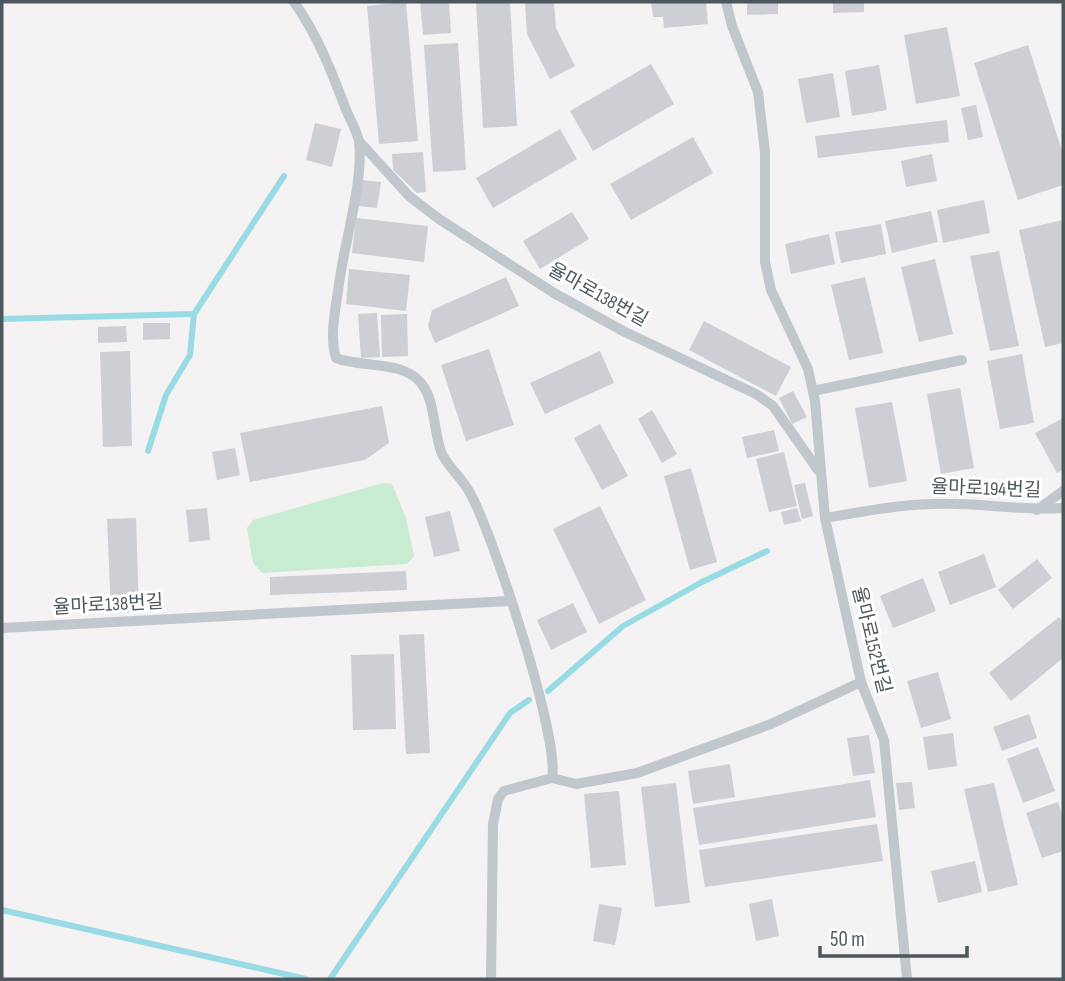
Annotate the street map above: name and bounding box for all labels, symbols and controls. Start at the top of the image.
street label: 율마로138번길 [544,258,652,332]
street label: 율마로194번길 [930,476,1042,502]
street label: 율마로152번길 [847,584,895,696]
street label: 율마로138번길 [52,591,164,619]
scale bar [820,914,967,958]
text: 50 m [830,927,865,952]

